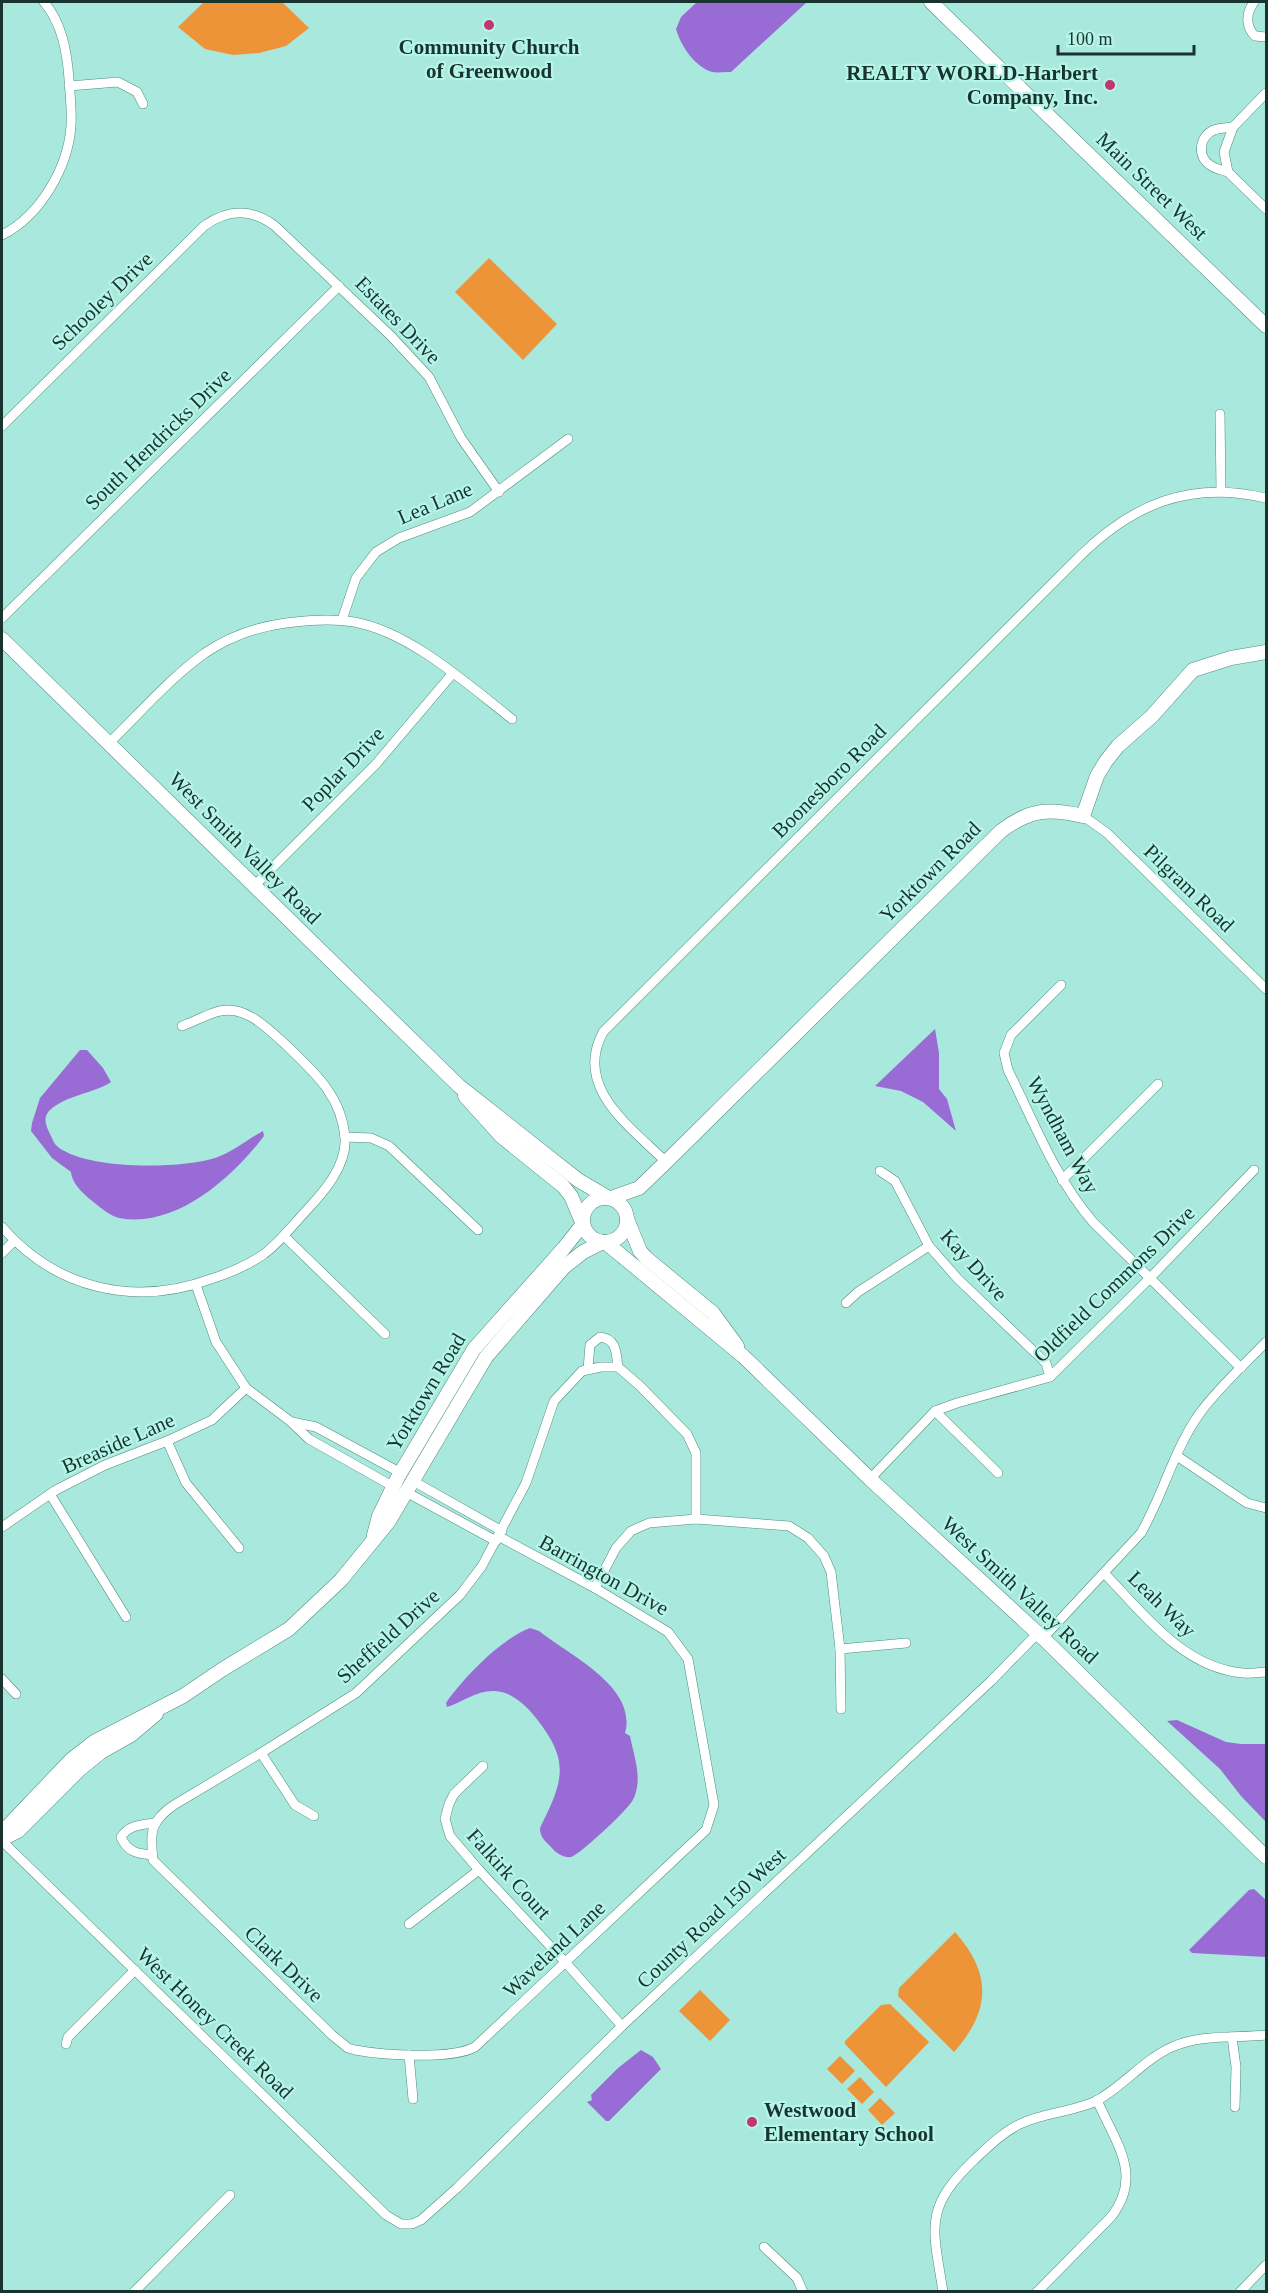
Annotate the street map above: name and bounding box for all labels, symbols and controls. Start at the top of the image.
marker: Community Church of Greenwood [482,18,496,32]
scale bar [1058,18,1194,56]
text: 100 m [1067,29,1113,49]
place label: Community Church of Greenwood [398,35,580,83]
place label: REALTY WORLD-Harbert Company, Inc. [846,61,1098,109]
marker: REALTY WORLD-Harbert Company, Inc. [1103,78,1117,92]
street label: Main Street West [1092,127,1213,245]
street label: Schooley Drive [46,247,158,355]
street label: Estates Drive [350,271,446,369]
street label: South Hendricks Drive [80,363,236,515]
street label: Lea Lane [394,477,476,529]
street label: Boonesboro Road [767,719,891,843]
street label: Poplar Drive [297,722,389,816]
street label: West Smith Valley Road [164,767,326,929]
street label: Yorktown Road [875,816,986,927]
street label: Pilgram Road [1139,839,1239,937]
street label: Wyndham Way [1022,1072,1104,1198]
street label: Oldfield Commons Drive [1028,1201,1200,1367]
street label: Kay Drive [936,1224,1012,1306]
street label: Yorktown Road [382,1329,471,1455]
street label: Breaside Lane [58,1407,178,1479]
street label: West Smith Valley Road [937,1511,1104,1669]
street label: Barrington Drive [535,1530,673,1620]
street label: Leah Way [1123,1566,1201,1642]
street label: Sheffield Drive [332,1584,444,1688]
street label: Falkirk Court [462,1824,556,1924]
street label: County Road 150 West [632,1843,790,1993]
street label: Waveland Lane [498,1896,610,2002]
street label: Clark Drive [240,1921,328,2007]
street label: West Honey Creek Road [132,1942,298,2104]
place label: Westwood Elementary School [764,2098,934,2146]
marker: Westwood Elementary School [745,2115,759,2129]

